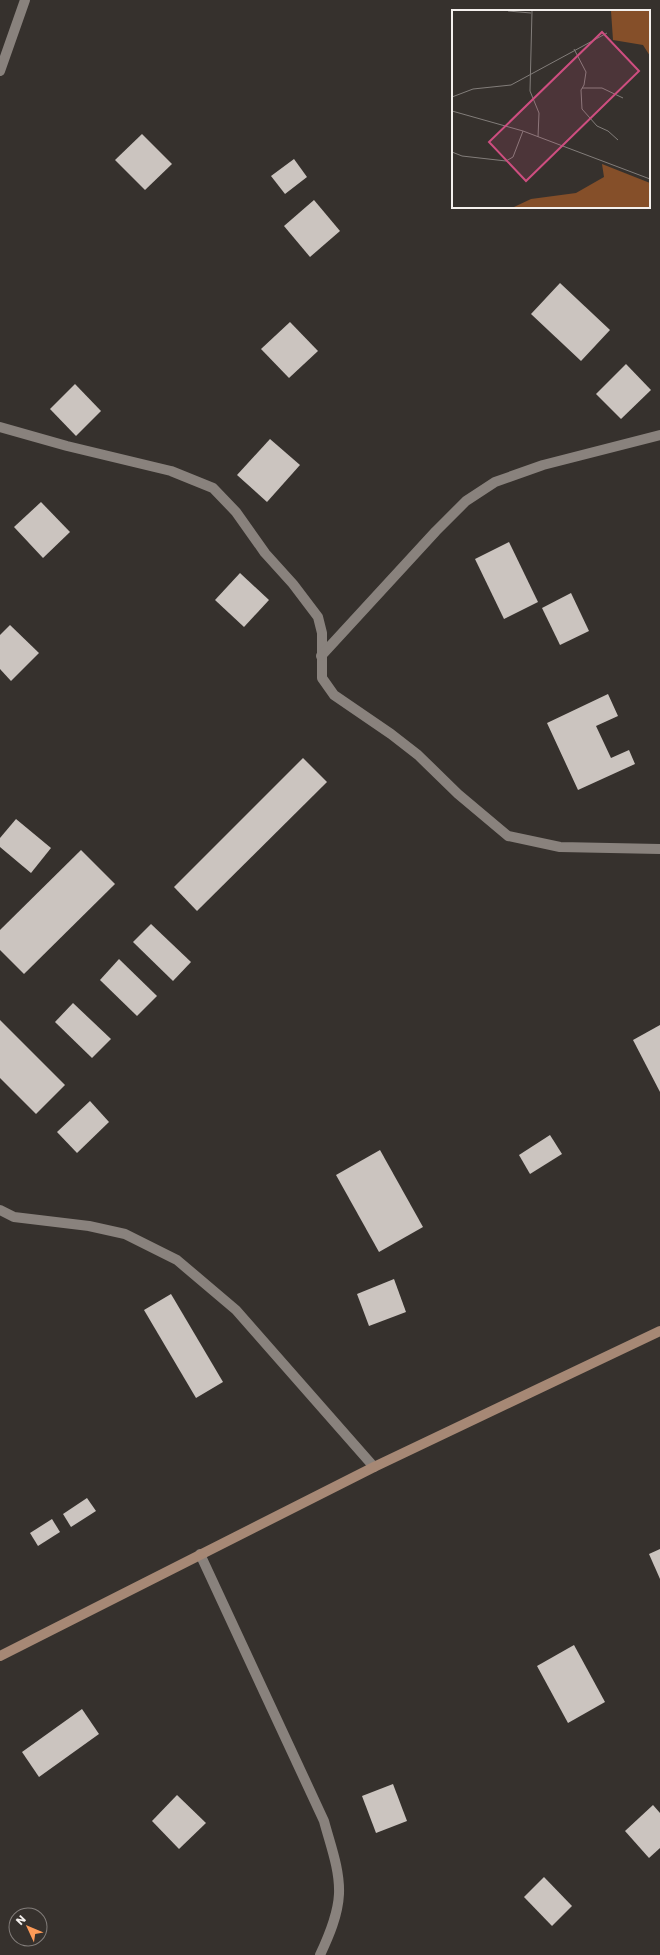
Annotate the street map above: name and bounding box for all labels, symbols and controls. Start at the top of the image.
inset map [452,10,650,208]
north arrow [8,1907,48,1947]
text: N [12,1912,29,1929]

